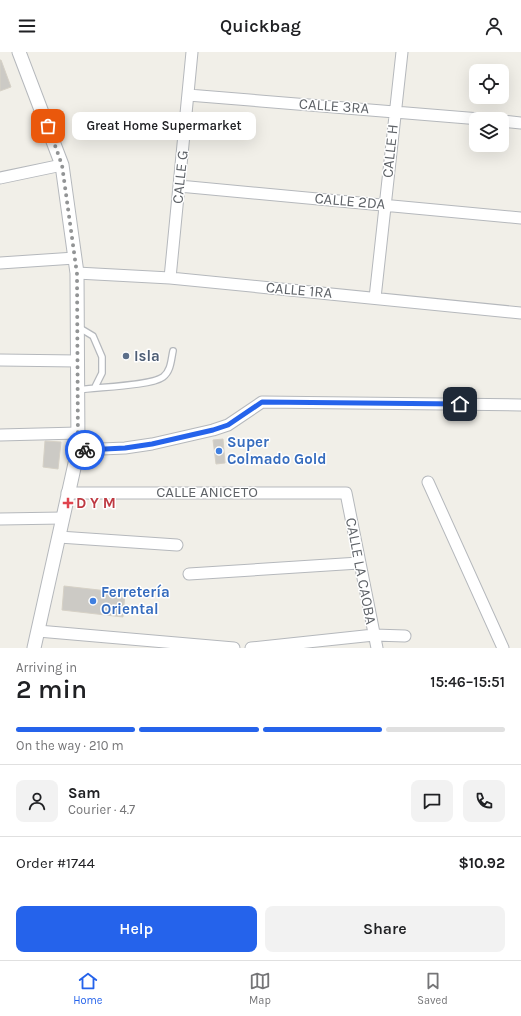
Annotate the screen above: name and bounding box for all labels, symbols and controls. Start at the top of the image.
icon: menu [16,15,38,37]
text: Quickbag [220,15,301,37]
icon: person [483,15,505,37]
map controls [469,64,509,152]
button: locate [469,64,509,104]
street label: CALLE 3RA [298,95,370,117]
pin [31,109,65,143]
callout: Great Home Supermarket [72,112,256,140]
button: layers [469,112,509,152]
icon: bag [37,115,59,137]
text: Great Home Supermarket [86,118,242,133]
street label: CALLE H [378,123,402,179]
street label: CALLE G [168,149,192,205]
street label: CALLE 2DA [314,189,387,213]
street label: CALLE 1RA [265,278,333,302]
place label: Isla [134,347,160,365]
marker: Isla [121,351,131,361]
pin [443,387,477,421]
icon: home [449,393,471,415]
courier [65,430,105,470]
place label: Super Colmado Gold [227,433,327,468]
icon: bike [74,439,96,461]
marker: Super Colmado Gold [214,446,224,456]
street label: CALLE ANICETO [156,483,258,501]
place label: D Y M [76,494,116,512]
marker: D Y M [63,498,73,508]
street label: CALLE LA CAOBA [342,516,380,626]
place label: Ferretería Oriental [101,583,170,618]
marker: Ferretería Oriental [88,596,98,606]
text: Arriving in [16,660,77,675]
text: 15:46–15:51 [430,673,505,691]
text: 2 min [16,674,87,705]
text: On the way · 210 m [16,738,124,753]
button: person [16,780,58,822]
button: chat [411,780,453,822]
button: phone [463,780,505,822]
text: Sam [68,784,101,802]
text: Courier · 4.7 [68,802,135,817]
text: Order #1744 [16,854,95,872]
text: $10.92 [458,854,505,872]
button: Help [16,906,257,952]
button: Share [265,906,505,952]
tab: Home [73,970,103,1007]
tab: Map [249,970,271,1007]
tab: Saved [417,970,448,1007]

